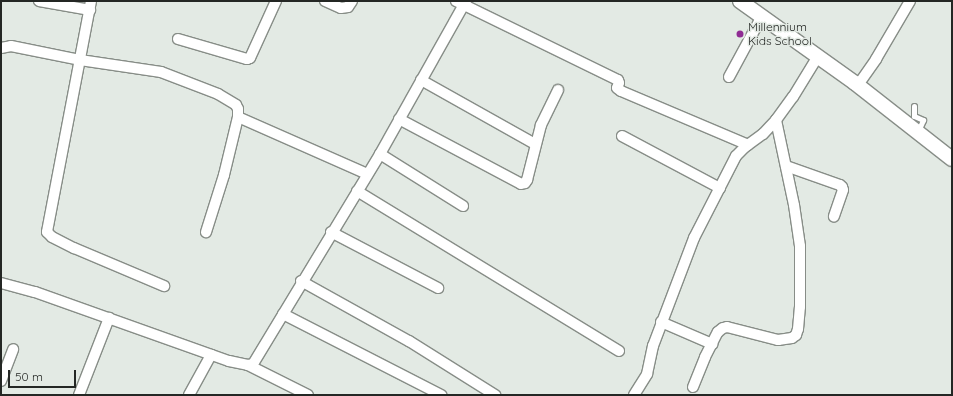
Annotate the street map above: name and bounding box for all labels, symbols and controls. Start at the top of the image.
place label: Millennium Kids School [748,20,812,48]
marker: Millennium Kids School [735,29,745,39]
scale bar [10,362,78,388]
text: 50 m [15,369,43,384]

